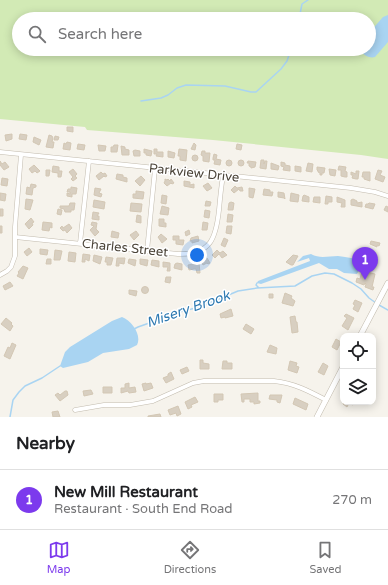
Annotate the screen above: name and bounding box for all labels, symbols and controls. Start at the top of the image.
search box [12,12,376,56]
icon: search [26,23,48,45]
text: Search here [58,25,142,43]
street label: Parkview Drive [148,160,240,186]
street label: Charles Street [81,236,169,260]
your location [187,245,207,265]
pin: 1 [352,247,378,280]
water label: Misery Brook [144,286,233,331]
map controls [340,333,376,405]
button: locate [340,333,376,369]
button: layers [340,369,376,405]
text: Nearby [16,433,75,454]
text: New Mill Restaurant [54,483,198,501]
text: 1 [25,492,33,508]
text: 270 m [332,492,372,508]
text: Restaurant · South End Road [54,501,233,517]
tab: Map [47,539,70,576]
tab: Directions [164,539,216,576]
tab: Saved [310,539,341,576]

